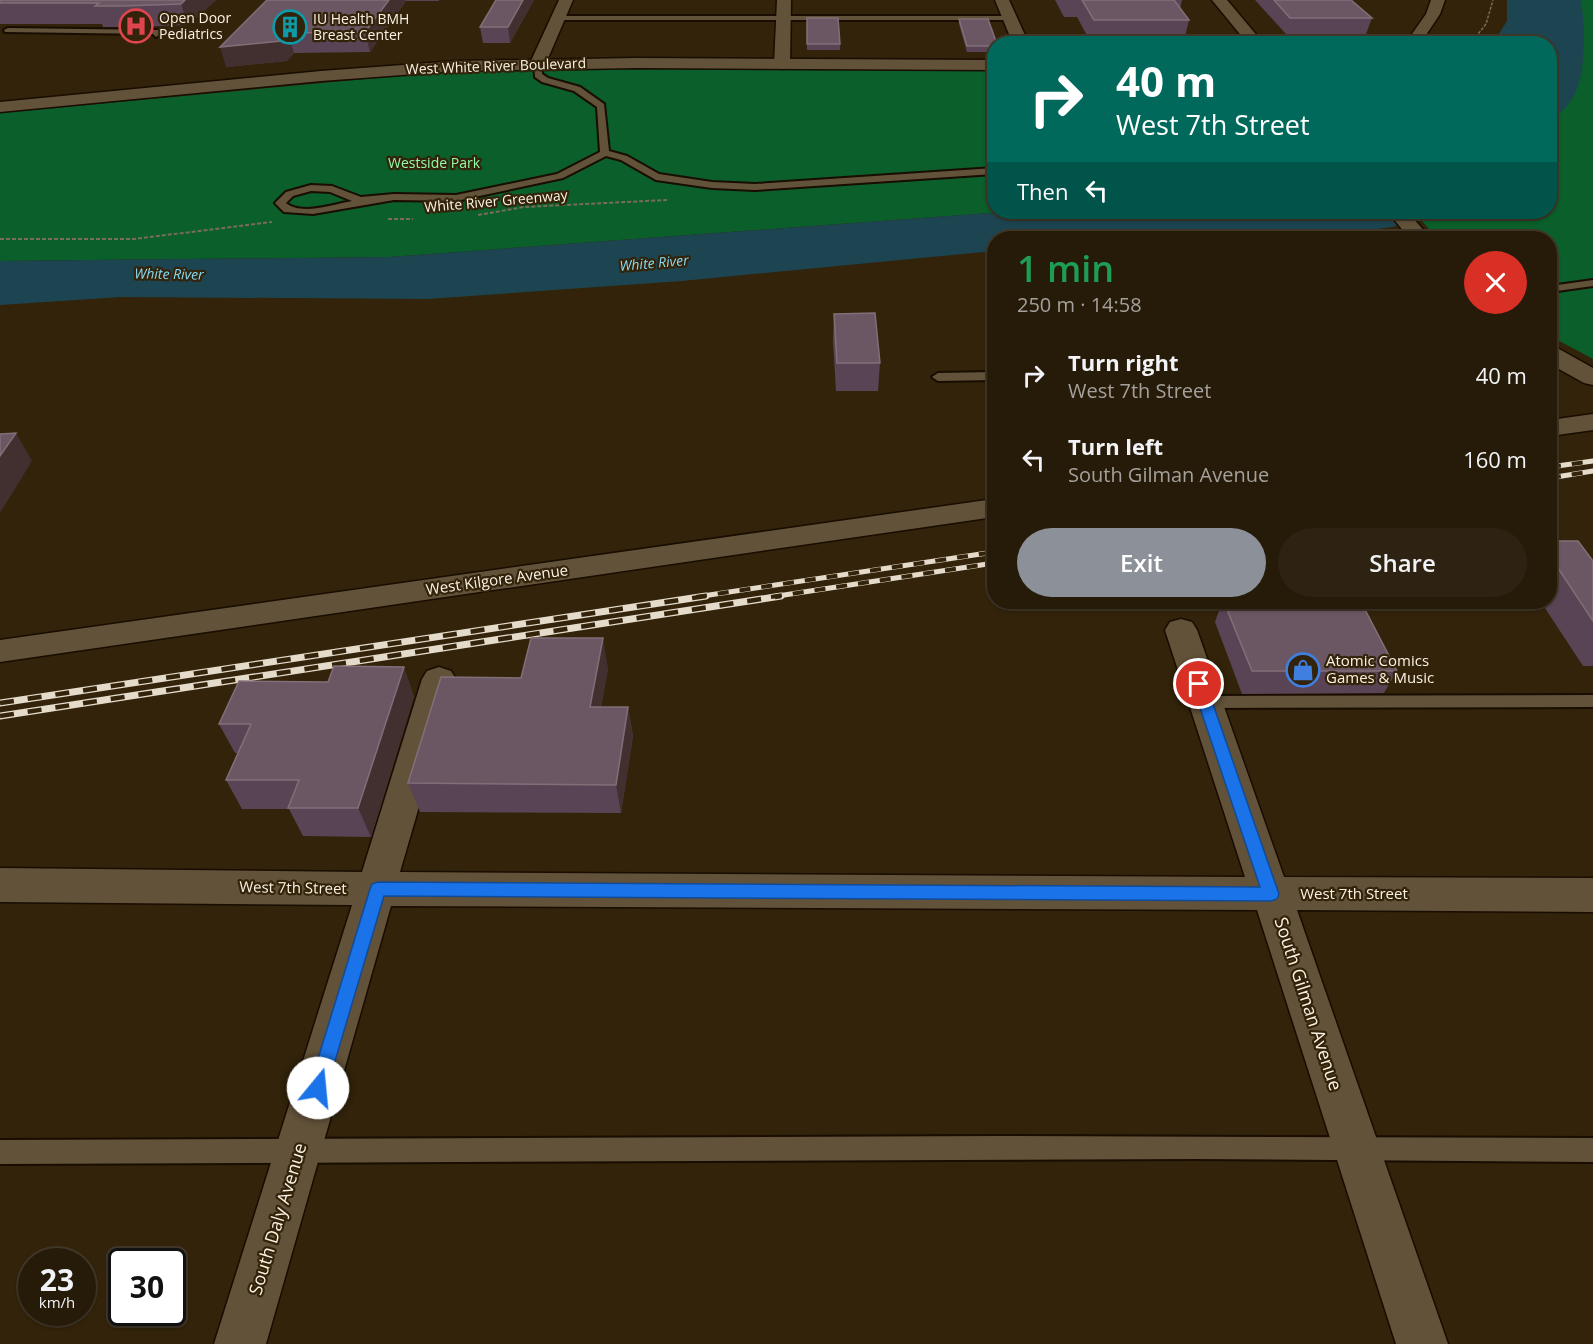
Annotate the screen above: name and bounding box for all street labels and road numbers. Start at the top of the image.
street label: West White River Boulevard [405,53,587,78]
street label: White River Greenway [424,185,569,216]
street label: West Kilgore Avenue [425,559,569,599]
street label: West 7th Street [239,876,347,898]
street label: West 7th Street [1300,883,1408,903]
street label: South Gilman Avenue [1270,914,1348,1094]
street label: South Daly Avenue [242,1140,312,1298]

